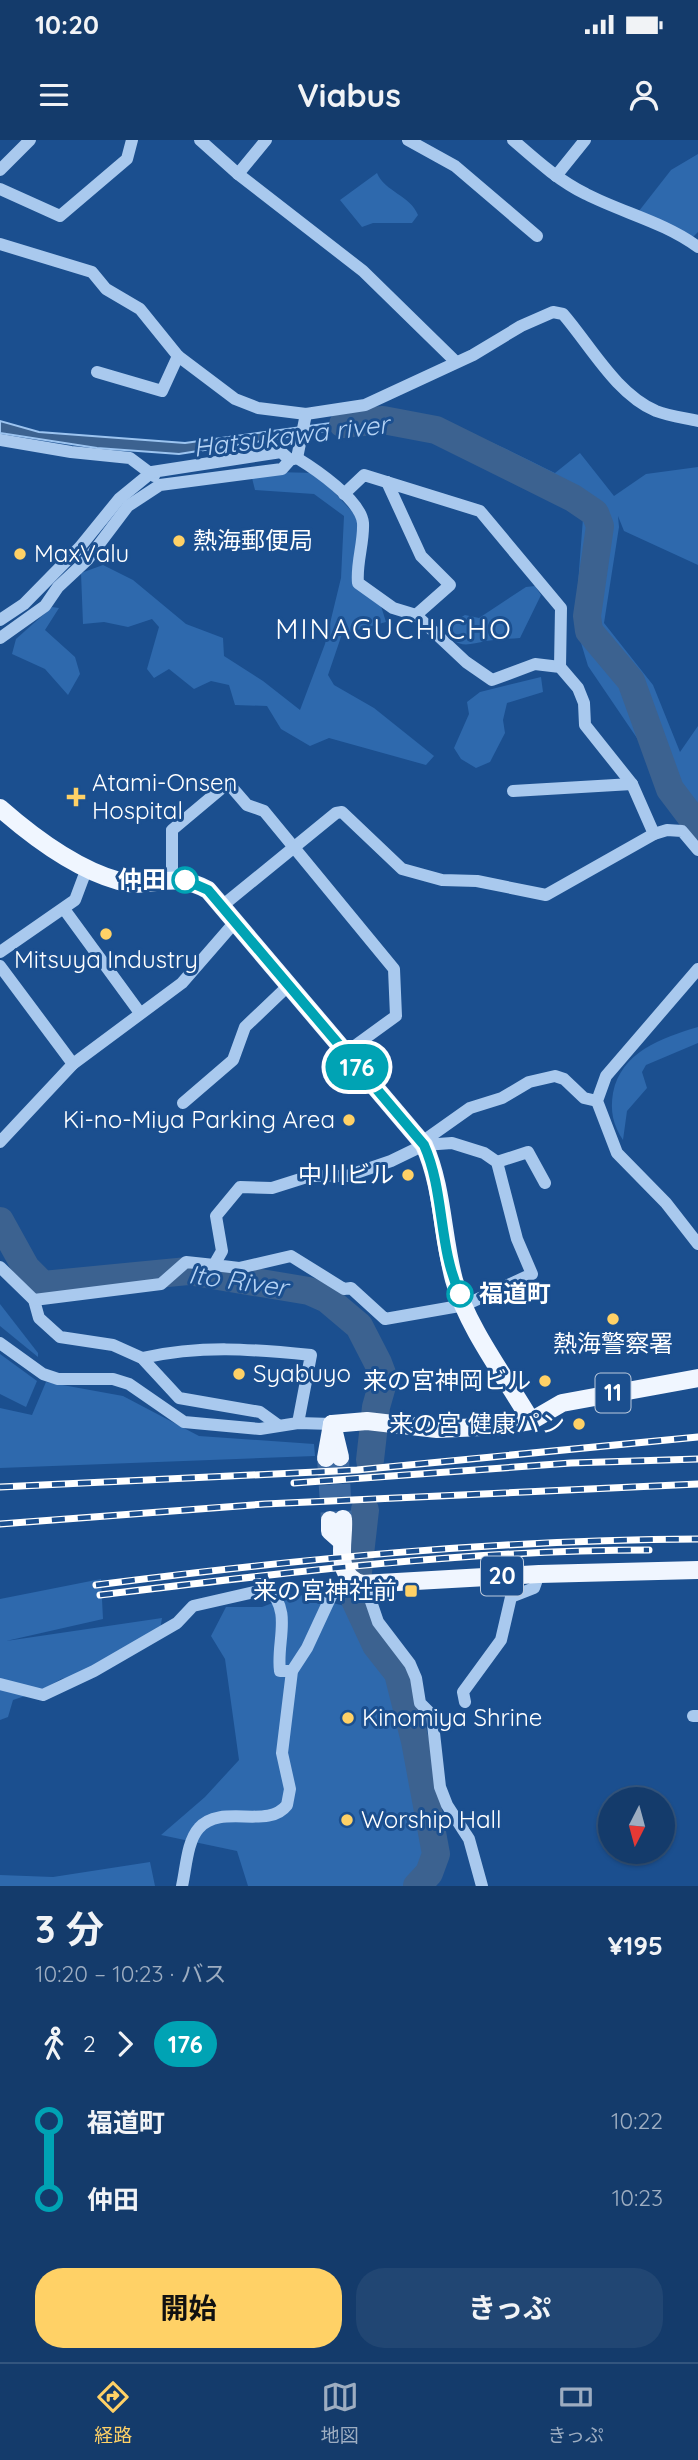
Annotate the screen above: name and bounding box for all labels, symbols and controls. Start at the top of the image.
text: 10:20 [35,8,99,41]
text: Viabus [297,75,401,115]
icon: menu [35,76,73,114]
icon: person [625,76,663,114]
water label: Hatsukawa river [191,407,393,464]
place label: 熱海郵便局 [193,525,313,555]
marker: 熱海郵便局 [171,533,187,549]
place label: MaxValu [34,538,129,568]
marker: MaxValu [12,546,28,562]
district label: MINAGUCHICHO [275,611,513,646]
place label: Atami-Onsen Hospital [92,767,237,825]
marker: Atami-Onsen Hospital [66,787,86,807]
place label: 仲田 [118,864,166,894]
marker: 仲田 [172,867,198,893]
marker: Mitsuya Industry [98,926,114,942]
place label: Mitsuya Industry [14,944,198,974]
line badge: 176 [317,1044,397,1090]
text: 176 [339,1052,375,1082]
place label: Ki-no-Miya Parking Area [63,1104,335,1134]
marker: Ki-no-Miya Parking Area [341,1112,357,1128]
place label: 中川ビル [298,1159,394,1189]
marker: 中川ビル [400,1167,416,1183]
water label: Ito River [187,1257,292,1304]
place label: 福道町 [479,1278,551,1308]
marker: 福道町 [447,1281,473,1307]
marker: 熱海警察署 [605,1311,621,1327]
place label: 熱海警察署 [553,1328,673,1358]
place label: Syabuyo [253,1358,351,1388]
place label: 来の宮神岡ビル [363,1365,531,1395]
marker: Syabuyo [231,1366,247,1382]
marker: 来の宮神岡ビル [537,1373,553,1389]
road number: 11 [596,1374,630,1412]
place label: 来の宮 健康パン [389,1408,565,1438]
marker: 来の宮 健康パン [571,1416,587,1432]
road number: 20 [481,1556,523,1596]
place label: 来の宮神社前 [253,1575,397,1605]
marker: 来の宮神社前 [403,1583,419,1599]
place label: Kinomiya Shrine [362,1702,542,1732]
marker: Kinomiya Shrine [340,1710,356,1726]
north arrow [598,1787,676,1864]
map controls [598,1787,675,1864]
place label: Worship Hall [361,1804,502,1834]
marker: Worship Hall [339,1812,355,1828]
text: 3 分 [35,1905,104,1953]
text: ¥195 [608,1929,663,1962]
text: 10:20 – 10:23 · バス [35,1959,227,1988]
icon: walk [35,2025,73,2063]
icon: forward [106,2025,144,2063]
text: 2 [83,2029,96,2058]
text: 176 [168,2029,203,2059]
text: 福道町 [87,2106,165,2139]
text: 10:22 [611,2106,663,2135]
text: 仲田 [87,2183,139,2216]
text: 10:23 [612,2183,663,2212]
button: 開始 [35,2268,342,2348]
button: きっぷ [356,2268,663,2348]
tab: 経路 [94,2378,132,2447]
tab: 地図 [321,2378,359,2447]
tab: きっぷ [547,2378,604,2447]

